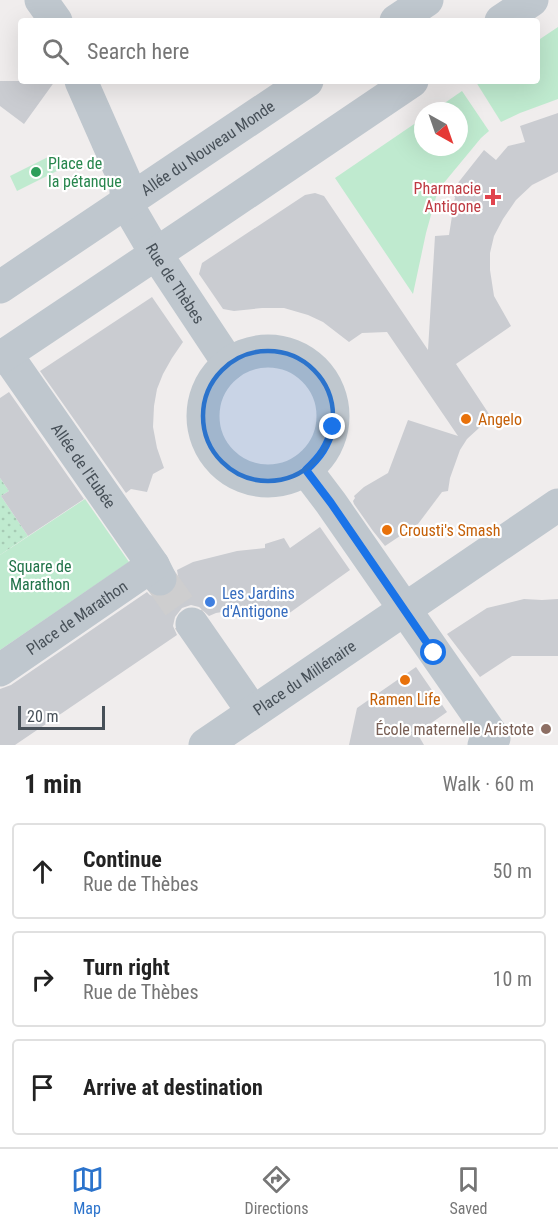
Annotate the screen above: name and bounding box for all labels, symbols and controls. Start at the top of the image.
search box [18,18,540,84]
icon: search [39,35,72,68]
text: Search here [87,39,189,64]
street label: Allée du Nouveau Monde [137,96,278,199]
north arrow [414,102,468,156]
place label: Place de la pétanque [48,154,122,191]
marker: Place de la pétanque [29,165,43,179]
place label: Pharmacie Antigone [414,179,481,216]
marker: Pharmacie Antigone [486,190,500,204]
street label: Rue de Thèbes [142,240,209,327]
place label: Angelo [478,410,522,429]
marker: Angelo [459,412,473,426]
route end [319,413,345,439]
street label: Allée de l'Eubée [48,419,120,512]
place label: Crousti's Smash [399,521,500,540]
marker: Crousti's Smash [380,523,394,537]
park label: Square de Marathon [8,557,72,594]
street label: Place de Marathon [23,576,131,659]
place label: Les Jardins d'Antigone [222,584,295,621]
marker: Les Jardins d'Antigone [203,595,217,609]
street label: Place du Millénaire [249,636,359,719]
route start [420,639,446,665]
marker: Ramen Life [398,673,412,687]
place label: Ramen Life [370,690,440,709]
scale bar [18,703,105,730]
text: 20 m [27,707,59,726]
place label: École maternelle Aristote [375,720,534,739]
marker: École maternelle Aristote [539,722,553,736]
text: 1 min [24,769,82,799]
text: Walk · 60 m [442,772,534,796]
text: Continue [83,847,162,872]
icon: ahead [26,855,59,888]
text: 50 m [493,859,532,883]
text: Rue de Thèbes [83,872,199,896]
text: Turn right [83,955,170,980]
icon: right [26,963,59,996]
text: 10 m [493,967,532,991]
text: Rue de Thèbes [83,980,199,1004]
icon: arrive [26,1071,59,1104]
text: Arrive at destination [83,1075,263,1100]
tab: Map [71,1163,104,1218]
tab: Directions [245,1163,308,1218]
tab: Saved [449,1163,487,1218]

